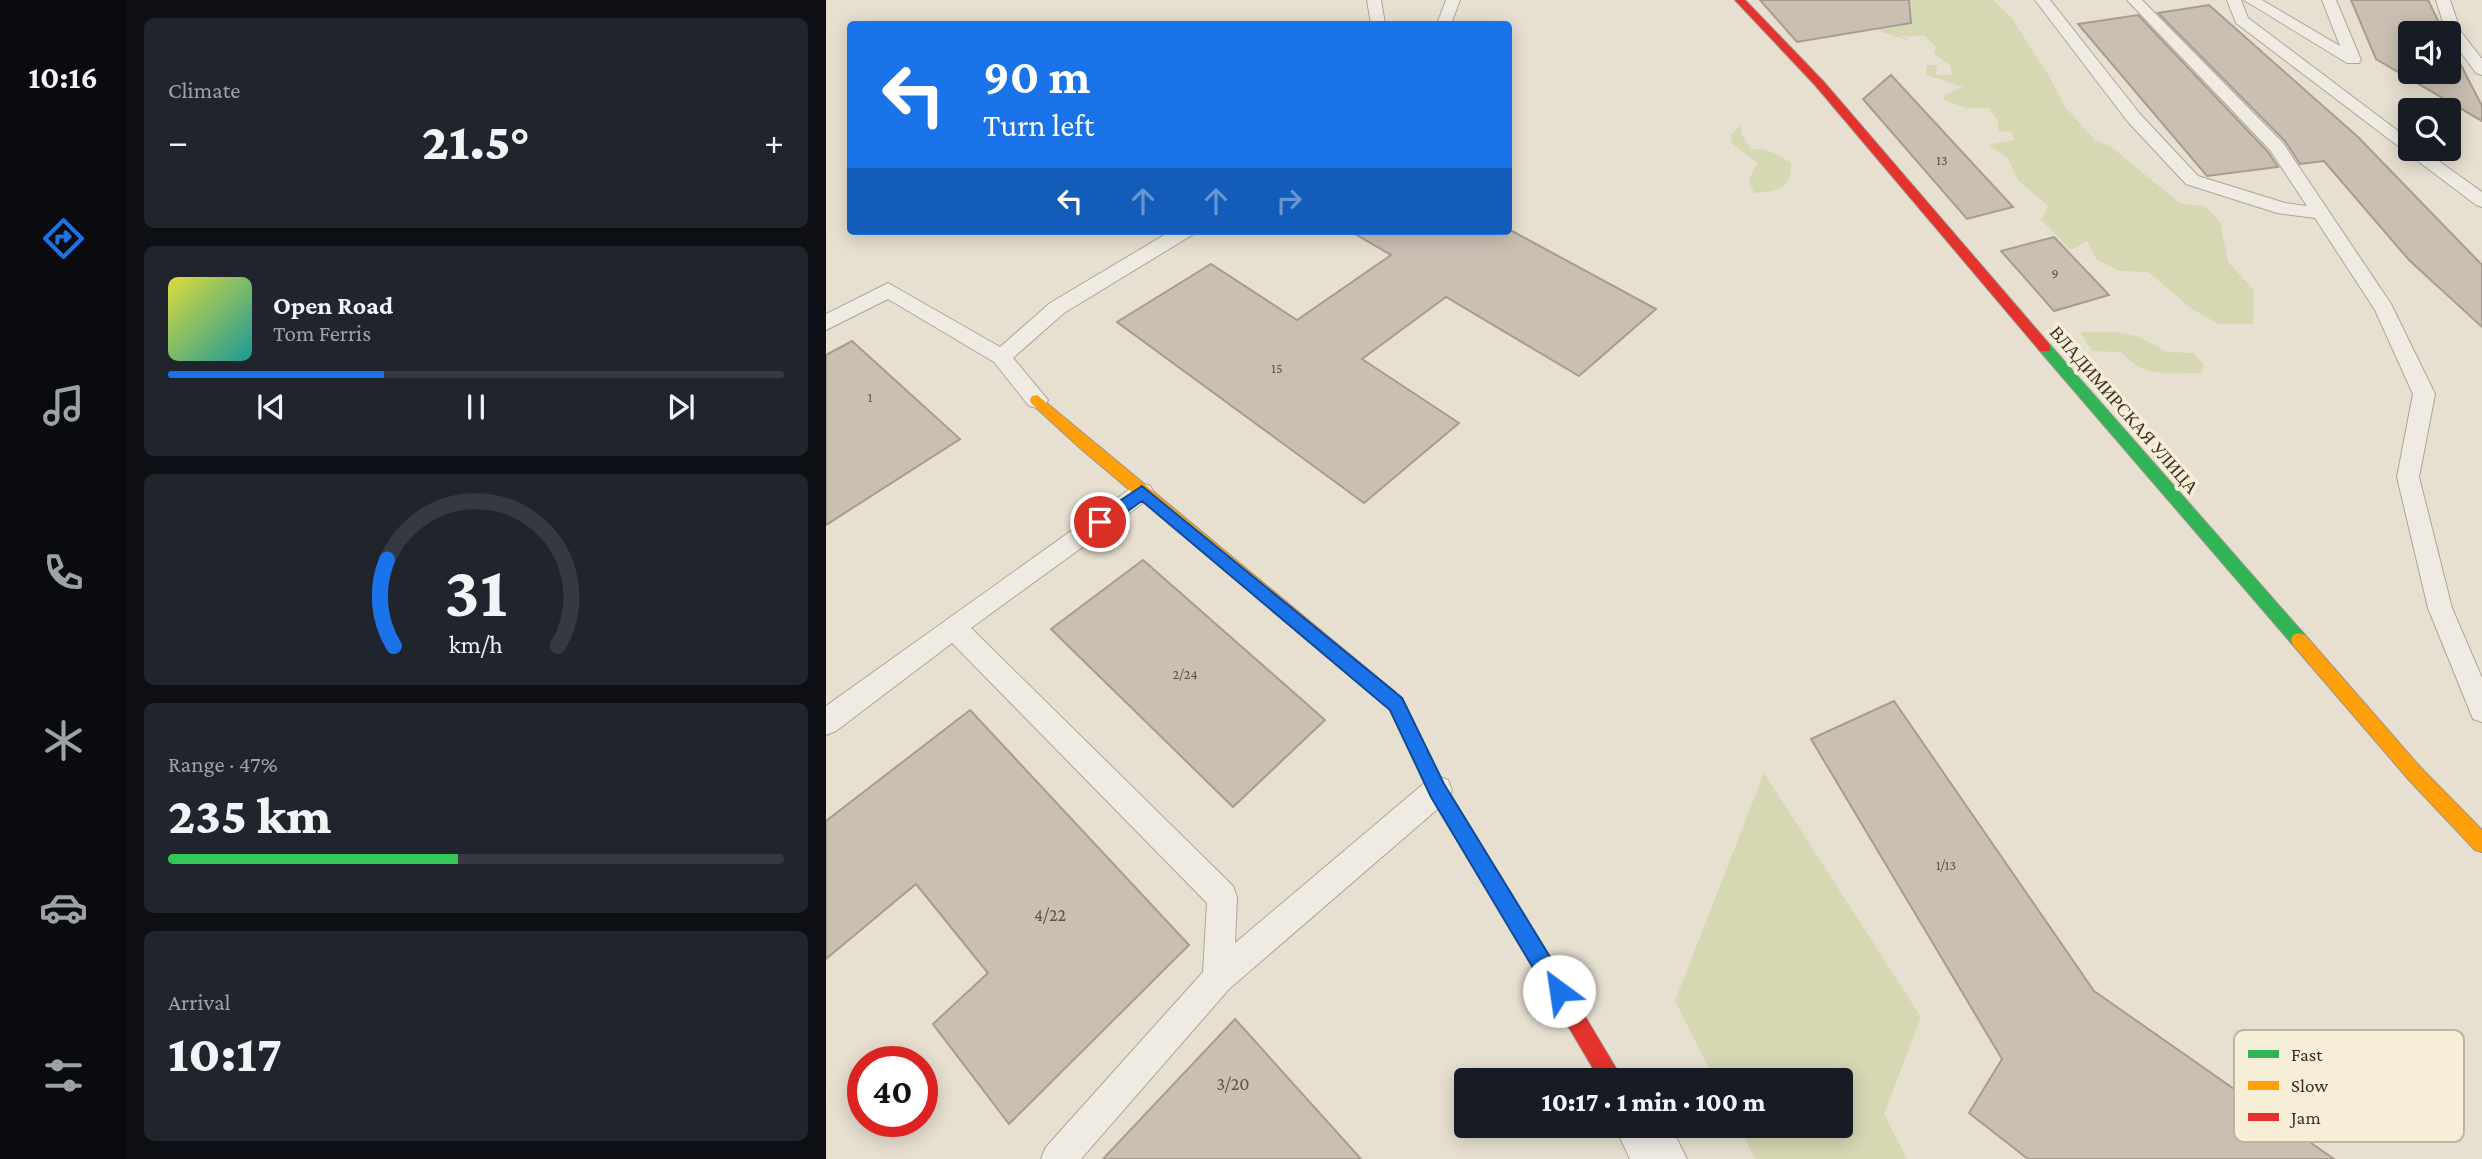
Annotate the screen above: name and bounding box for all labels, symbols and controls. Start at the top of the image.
map controls [2398,21,2461,161]
button: sound [2398,21,2461,84]
icon: left [868,49,959,140]
text: 90 m [983,49,1090,104]
text: 10:16 [28,59,98,95]
text: Climate [168,77,240,103]
button: search [2398,98,2461,161]
text: Turn left [983,107,1094,143]
text: 21.5° [422,112,530,170]
text: − [168,120,188,162]
text: + [764,120,784,162]
house number: 13 [1936,152,1948,168]
icon: left [1051,182,1089,220]
icon: ahead [1124,182,1162,220]
icon: ahead [1197,182,1235,220]
icon: right [1270,182,1308,220]
icon: directions [39,214,88,263]
house number: 9 [2051,265,2059,281]
text: Open Road [273,291,393,320]
text: Tom Ferris [273,320,371,346]
street label: ВЛАДИМИРСКАЯ УЛИЦА [2046,322,2202,498]
house number: 15 [1271,360,1283,376]
icon: music [39,381,88,430]
icon: previous [252,388,290,426]
icon: pause [457,388,495,426]
icon: next [662,388,700,426]
house number: 1 [868,389,873,405]
pin [1070,492,1130,552]
icon: arrive [1081,503,1119,541]
icon: phone [39,548,88,597]
text: 31 [445,551,507,632]
text: km/h [449,630,503,657]
house number: 2/24 [1172,666,1198,682]
icon: climate [39,716,88,765]
text: Range · 47% [168,751,278,777]
text: 235 km [168,786,331,844]
house number: 1/13 [1936,857,1956,873]
icon: car [39,883,88,932]
house number: 4/22 [1034,905,1066,925]
position arrow [1522,954,1596,1028]
text: Arrival [168,989,231,1015]
text: 10:17 [168,1024,282,1082]
legend [2234,1030,2464,1142]
text: Fast [2291,1044,2323,1065]
speed limit sign: 40 [847,1046,938,1137]
icon: filters [39,1051,88,1100]
house number: 3/20 [1217,1074,1249,1094]
text: Slow [2291,1075,2328,1096]
text: 10:17 · 1 min · 100 m [1541,1088,1766,1117]
text: Jam [2289,1107,2321,1128]

